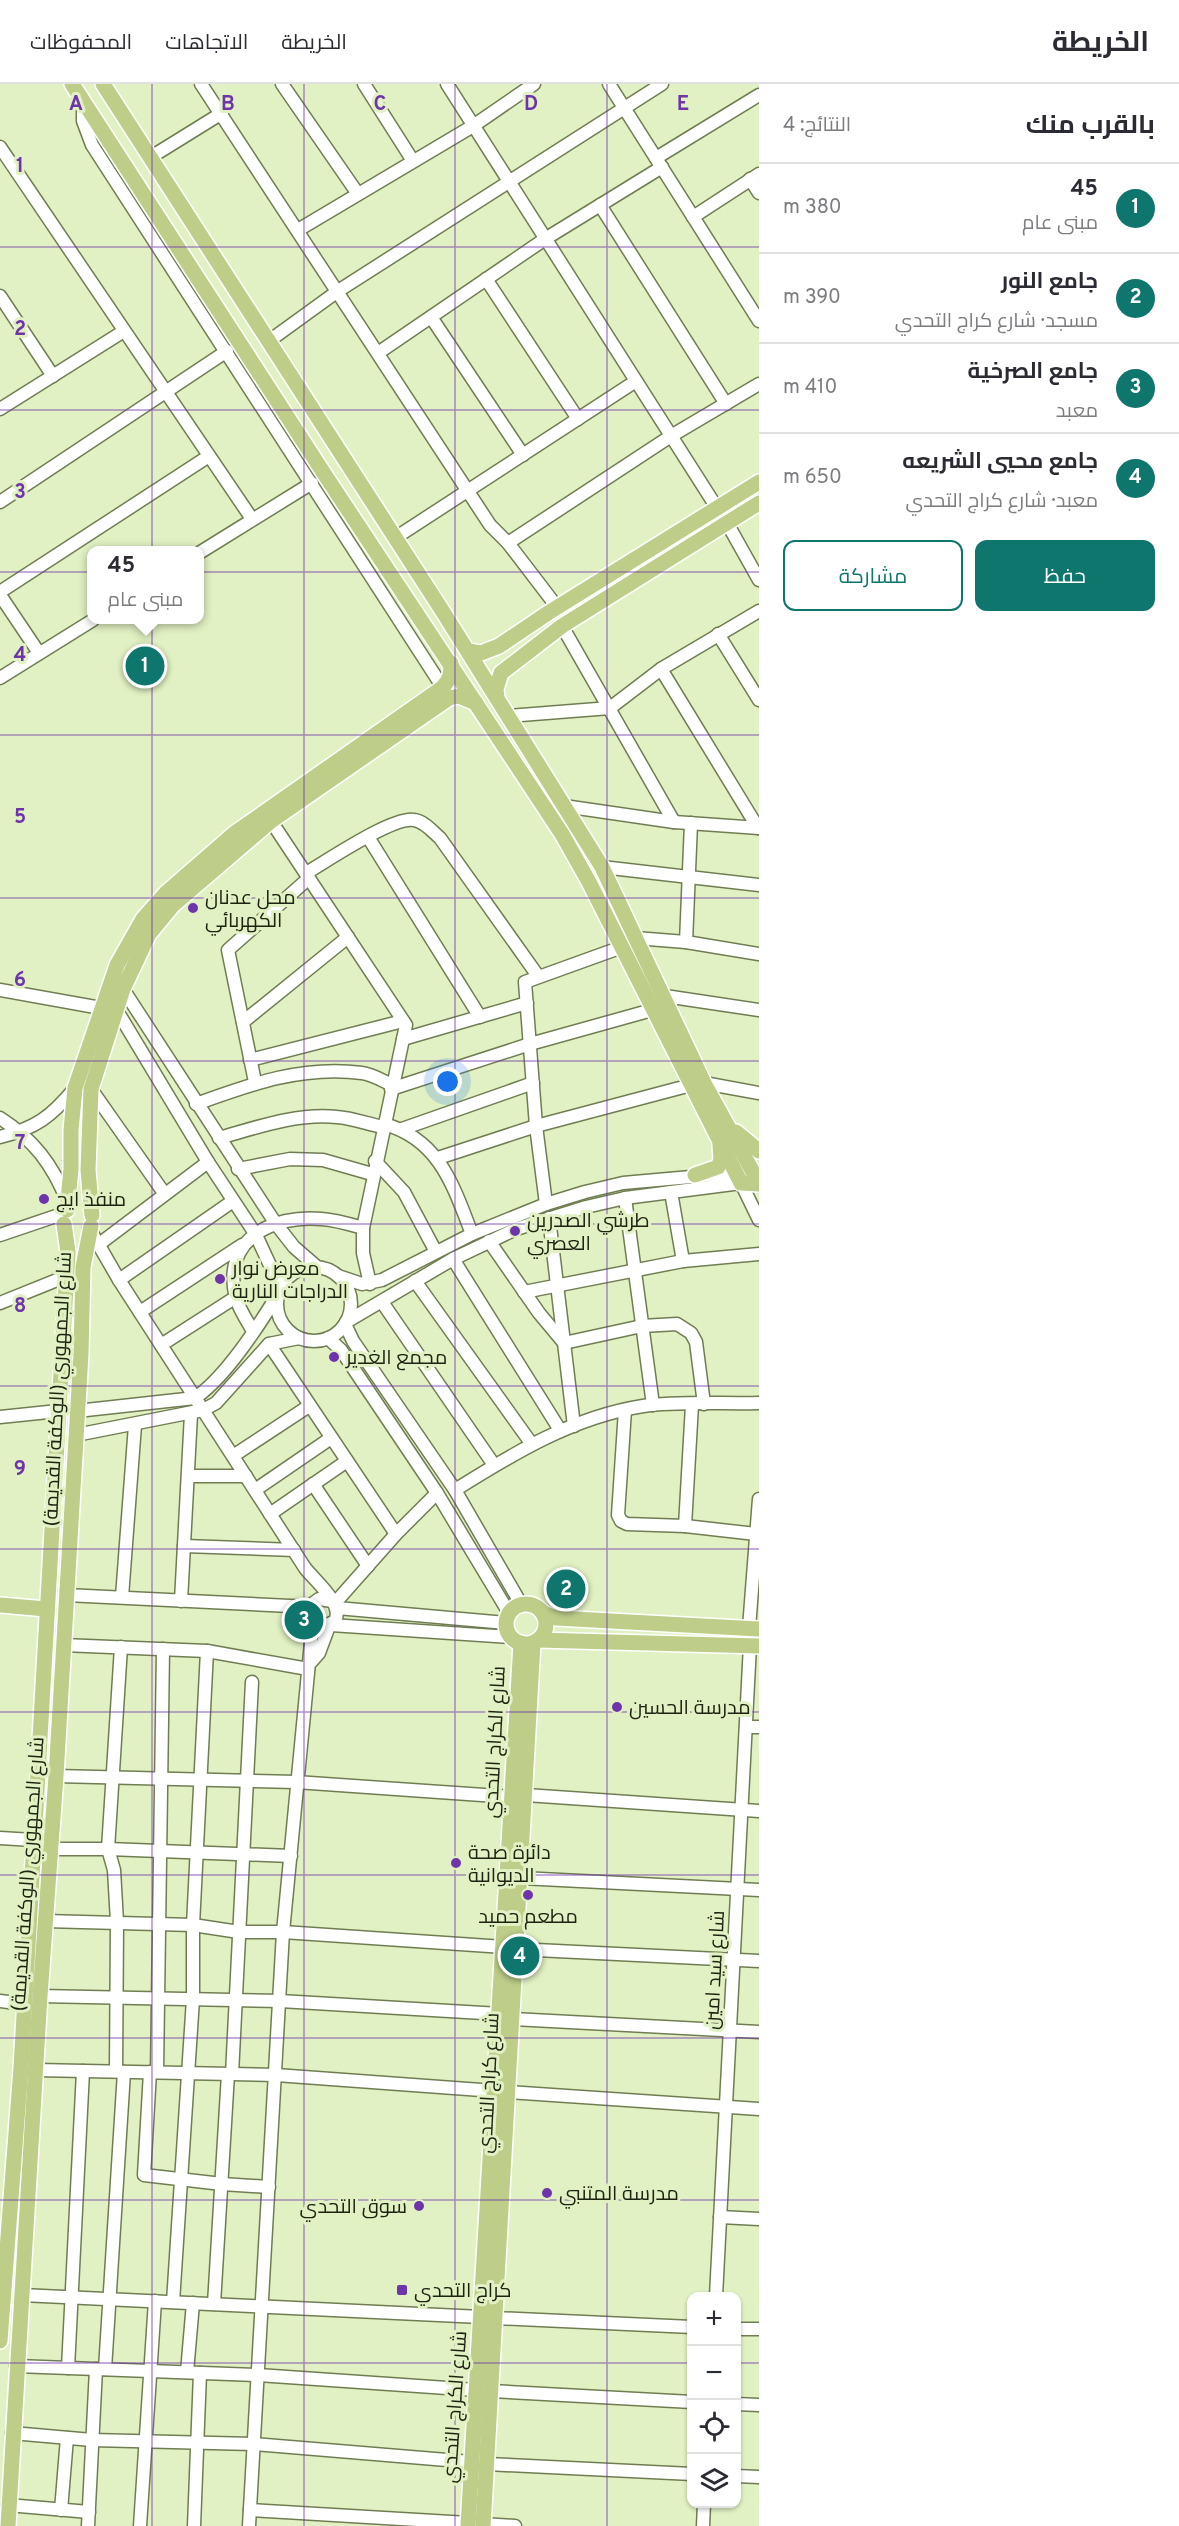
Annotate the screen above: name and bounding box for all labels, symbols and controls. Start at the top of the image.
text: الخريطة [1052,26,1149,62]
text: المحفوظات [30,30,132,57]
text: الاتجاهات [165,30,248,57]
text: الخريطة [281,30,347,57]
text: A [69,92,83,118]
text: B [221,92,235,118]
text: C [374,92,386,118]
text: D [524,92,538,118]
text: E [677,92,689,118]
text: بالقرب منك [1026,110,1155,143]
text: النتائج: 4 [783,113,851,139]
text: 1 [16,154,24,180]
text: 45 [1070,176,1098,203]
text: 380 m [783,195,842,221]
text: 1 [1132,195,1140,221]
text: مبنى عام [1022,211,1098,237]
text: جامع النور [1001,269,1098,296]
text: 390 m [783,285,841,311]
text: 2 [1129,285,1142,311]
text: مسجد · شارع كراج التحدي [895,309,1098,335]
text: 2 [14,317,26,343]
text: جامع الصرخية [968,359,1098,386]
text: 410 m [783,375,837,401]
text: 3 [1130,375,1142,401]
text: معبد [1056,399,1098,425]
text: جامع محيي الشريعه [902,449,1098,476]
text: 650 m [783,465,842,491]
text: 4 [1129,465,1142,491]
text: 3 [14,480,26,506]
text: معبد · شارع كراج التحدي [905,489,1098,515]
button: مشاركة [783,540,963,611]
button: حفظ [975,540,1155,611]
popup [87,546,204,624]
text: 45 [108,553,135,580]
text: مبنى عام [108,588,183,614]
text: 4 [14,643,26,669]
pin: 1 [126,644,164,688]
text: 5 [14,805,26,831]
place label: محل عدنان الكهربائي [205,886,296,936]
marker: محل عدنان الكهربائي [186,901,200,915]
text: 6 [14,968,26,994]
your location [433,1067,462,1096]
text: 7 [15,1131,25,1157]
place label: منفذ ايج [56,1188,126,1214]
marker: منفذ ايج [37,1192,51,1206]
place label: طرشي الصدرين العصري [527,1209,650,1259]
marker: طرشي الصدرين العصري [508,1224,522,1238]
street label: شارع الجمهوري (الوكفة القديمة) [39,1251,80,1527]
place label: معرض نوار الدراجات النارية [231,1257,348,1306]
marker: معرض نوار الدراجات النارية [213,1272,227,1286]
text: 8 [14,1294,26,1320]
place label: مجمع الغدير [345,1346,447,1372]
marker: مجمع الغدير [327,1350,341,1364]
text: 9 [14,1457,26,1483]
pin: 2 [546,1566,586,1612]
pin: 3 [284,1598,324,1642]
street label: شارع الكراج التحدي [479,1665,514,1819]
place label: مدرسة الحسين [629,1696,751,1722]
marker: مدرسة الحسين [610,1700,624,1714]
street label: شارع الجمهوري (الوكفة القديمة) [6,1736,53,2012]
place label: دائرة صحة الديوانية [468,1841,551,1890]
marker: دائرة صحة الديوانية [449,1856,463,1870]
marker: مطعم حميد [521,1888,535,1902]
place label: مطعم حميد [478,1905,578,1931]
street label: شارع سيد امين [700,1910,732,2030]
pin: 4 [500,1934,540,1978]
street label: شارع كراج التحدي [473,2012,508,2154]
place label: مدرسة المتنبي [559,2182,679,2209]
marker: مدرسة المتنبي [540,2186,554,2200]
place label: سوق التحدي [300,2195,407,2222]
marker: سوق التحدي [412,2199,426,2213]
place label: كراج التحدي [414,2279,512,2306]
marker: كراج التحدي [395,2283,409,2297]
map controls [687,2292,741,2508]
button: + [687,2292,741,2346]
street label: شارع الكراج التحدي [438,2330,475,2484]
button: − [687,2346,741,2400]
button: locate [687,2400,741,2454]
button: layers [687,2454,741,2508]

